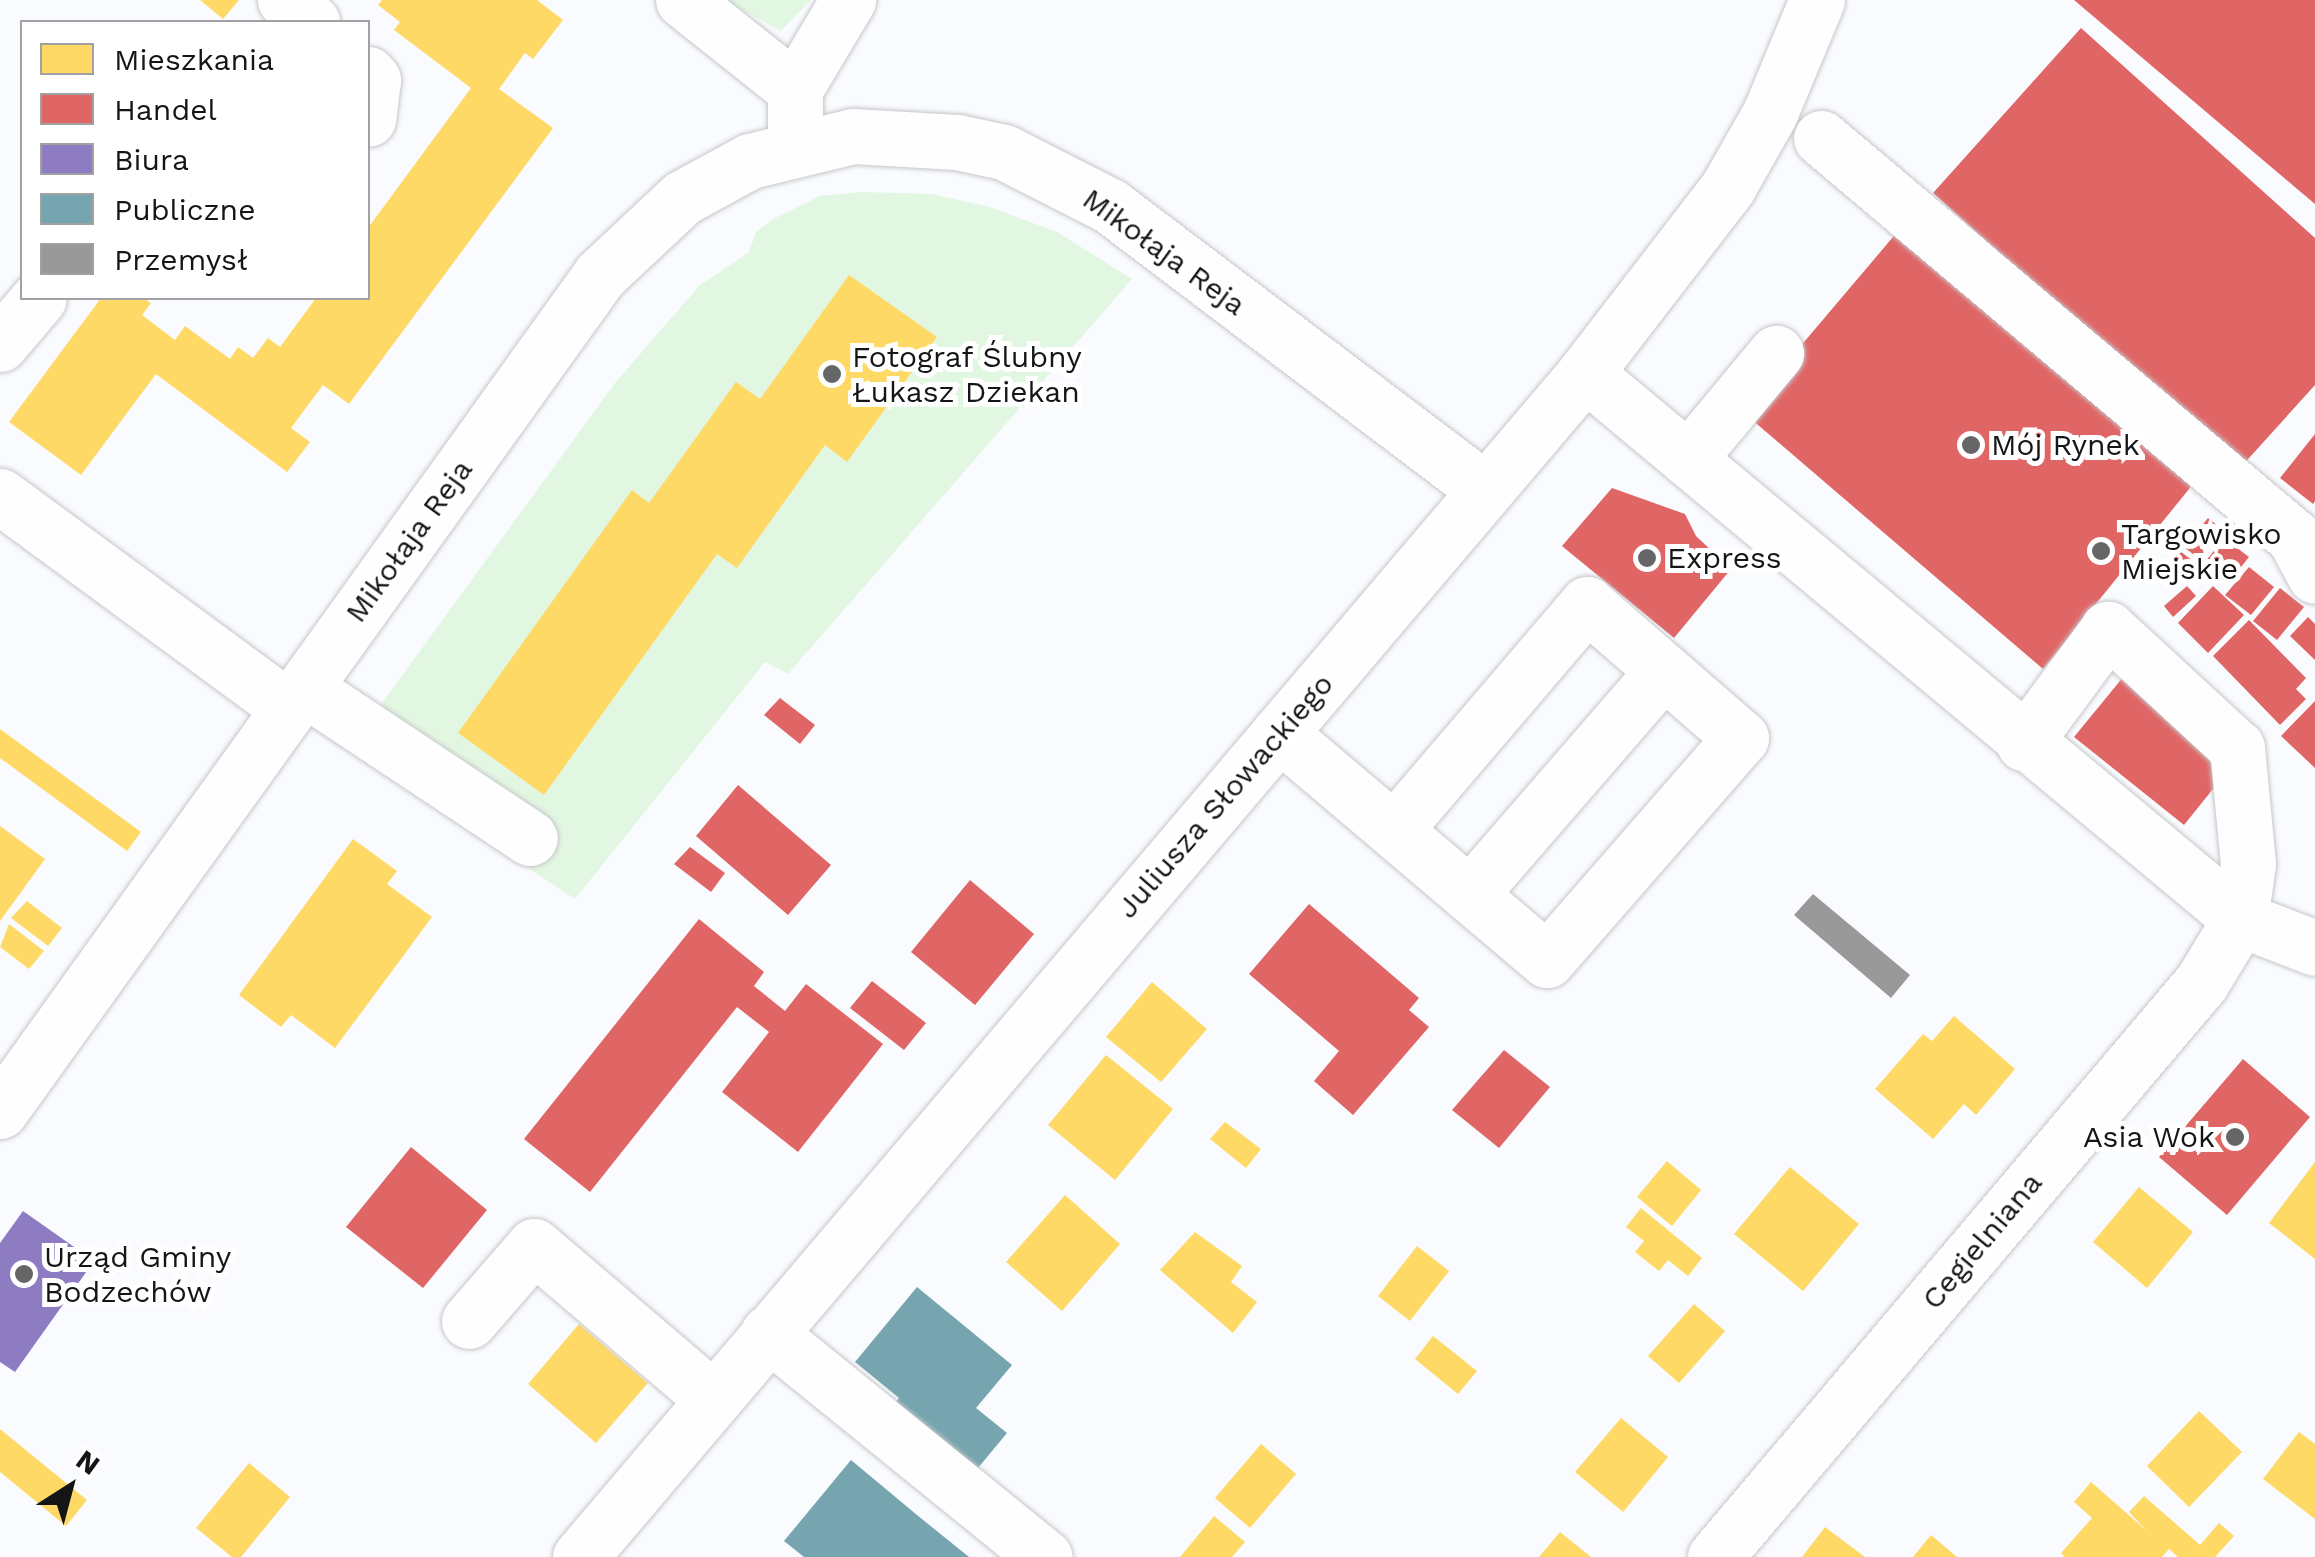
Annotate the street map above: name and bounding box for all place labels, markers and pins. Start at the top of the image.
place label: Fotograf Ślubny Łukasz Dziekan [852,339,1083,410]
marker: Fotograf Ślubny Łukasz Dziekan [821,363,843,385]
place label: Mój Rynek [1991,427,2140,463]
marker: Mój Rynek [1960,434,1982,456]
place label: Targowisko Miejskie [2121,516,2281,586]
place label: Express [1667,540,1782,576]
marker: Targowisko Miejskie [2090,540,2112,562]
marker: Express [1636,547,1658,569]
place label: Asia Wok [2082,1119,2215,1155]
marker: Asia Wok [2224,1126,2246,1148]
place label: Urząd Gminy Bodzechów [44,1239,231,1310]
marker: Urząd Gminy Bodzechów [13,1263,35,1285]

